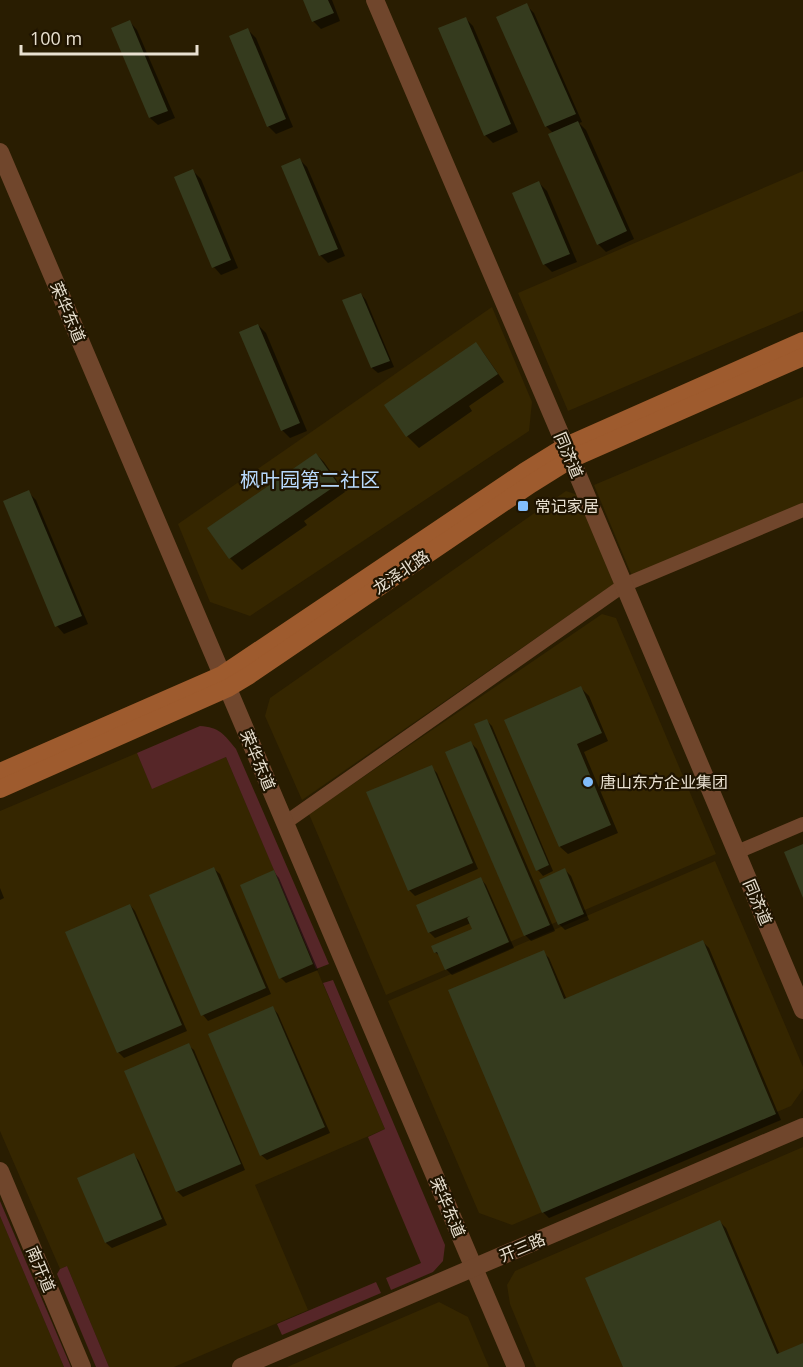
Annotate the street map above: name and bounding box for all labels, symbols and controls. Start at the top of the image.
scale bar [21,18,196,56]
text: 100 m [30,26,82,50]
street label: 荣华东道 [45,278,91,346]
street label: 同济道 [549,429,589,481]
district label: 枫叶园第二社区 [240,466,380,493]
place label: 常记家居 [535,495,599,517]
marker: 常记家居 [516,499,530,513]
street label: 龙泽北路 [368,545,434,599]
street label: 荣华东道 [235,726,281,794]
place label: 唐山东方企业集团 [600,771,728,793]
marker: 唐山东方企业集团 [581,775,595,789]
street label: 同济道 [738,876,778,928]
street label: 荣华东道 [425,1173,471,1241]
street label: 开三路 [496,1227,548,1267]
street label: 南开道 [21,1243,61,1295]

